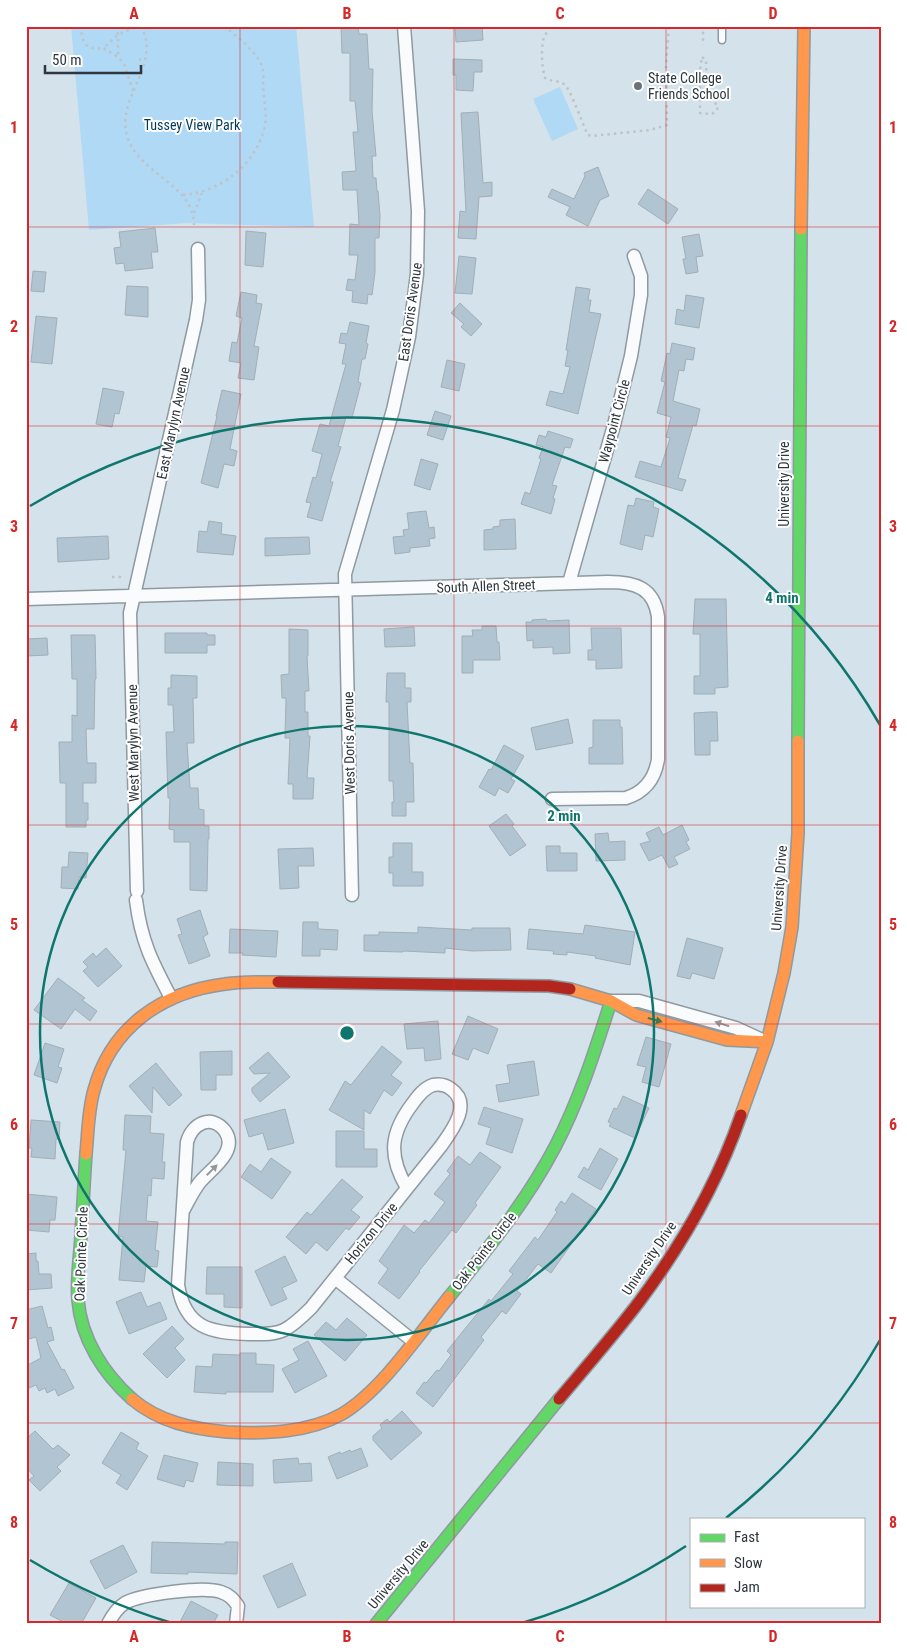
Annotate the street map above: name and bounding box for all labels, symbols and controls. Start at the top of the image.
text: A [129,4,139,23]
text: B [343,4,352,23]
text: C [555,4,565,23]
text: D [768,4,778,23]
scale bar [45,42,141,74]
text: 50 m [52,51,82,69]
place label: State College Friends School [648,70,730,102]
marker: State College Friends School [632,80,644,92]
park label: Tussey View Park [144,117,241,133]
text: 1 [10,118,18,137]
text: 1 [889,118,897,137]
street label: East Doris Avenue [395,261,425,363]
text: 2 [10,317,18,336]
text: 2 [889,317,897,336]
street label: East Marylyn Avenue [153,365,193,481]
street label: Waypoint Circle [595,377,633,464]
street label: University Drive [776,441,792,527]
text: 3 [10,517,18,536]
text: 3 [889,517,897,536]
street label: South Allen Street [436,576,536,596]
text: 4 min [765,589,799,607]
street label: West Marylyn Avenue [124,684,142,802]
street label: West Doris Avenue [340,691,358,795]
text: 4 [10,716,18,735]
text: 4 [889,716,897,735]
text: 2 min [547,807,581,825]
street label: University Drive [768,844,790,931]
text: 5 [10,915,18,934]
text: 5 [889,915,897,934]
one-way arrow [648,1017,663,1025]
one-way arrow [714,1019,729,1027]
centre of rings [338,1024,356,1042]
text: 6 [10,1115,18,1134]
text: 6 [889,1115,897,1134]
one-way arrow [206,1164,218,1176]
street label: Horizon Drive [341,1199,401,1267]
street label: Oak Pointe Circle [71,1206,91,1302]
street label: Oak Pointe Circle [449,1208,520,1293]
street label: University Drive [619,1218,680,1298]
text: 7 [10,1314,18,1333]
text: 7 [889,1314,897,1333]
text: 8 [10,1513,18,1532]
text: 8 [889,1513,897,1532]
legend [690,1518,864,1608]
text: Fast [734,1528,759,1546]
street label: University Drive [364,1536,432,1612]
text: Slow [734,1554,763,1572]
text: Jam [734,1578,760,1596]
text: A [129,1627,139,1646]
text: B [343,1627,352,1646]
text: C [555,1627,565,1646]
text: D [768,1627,778,1646]

